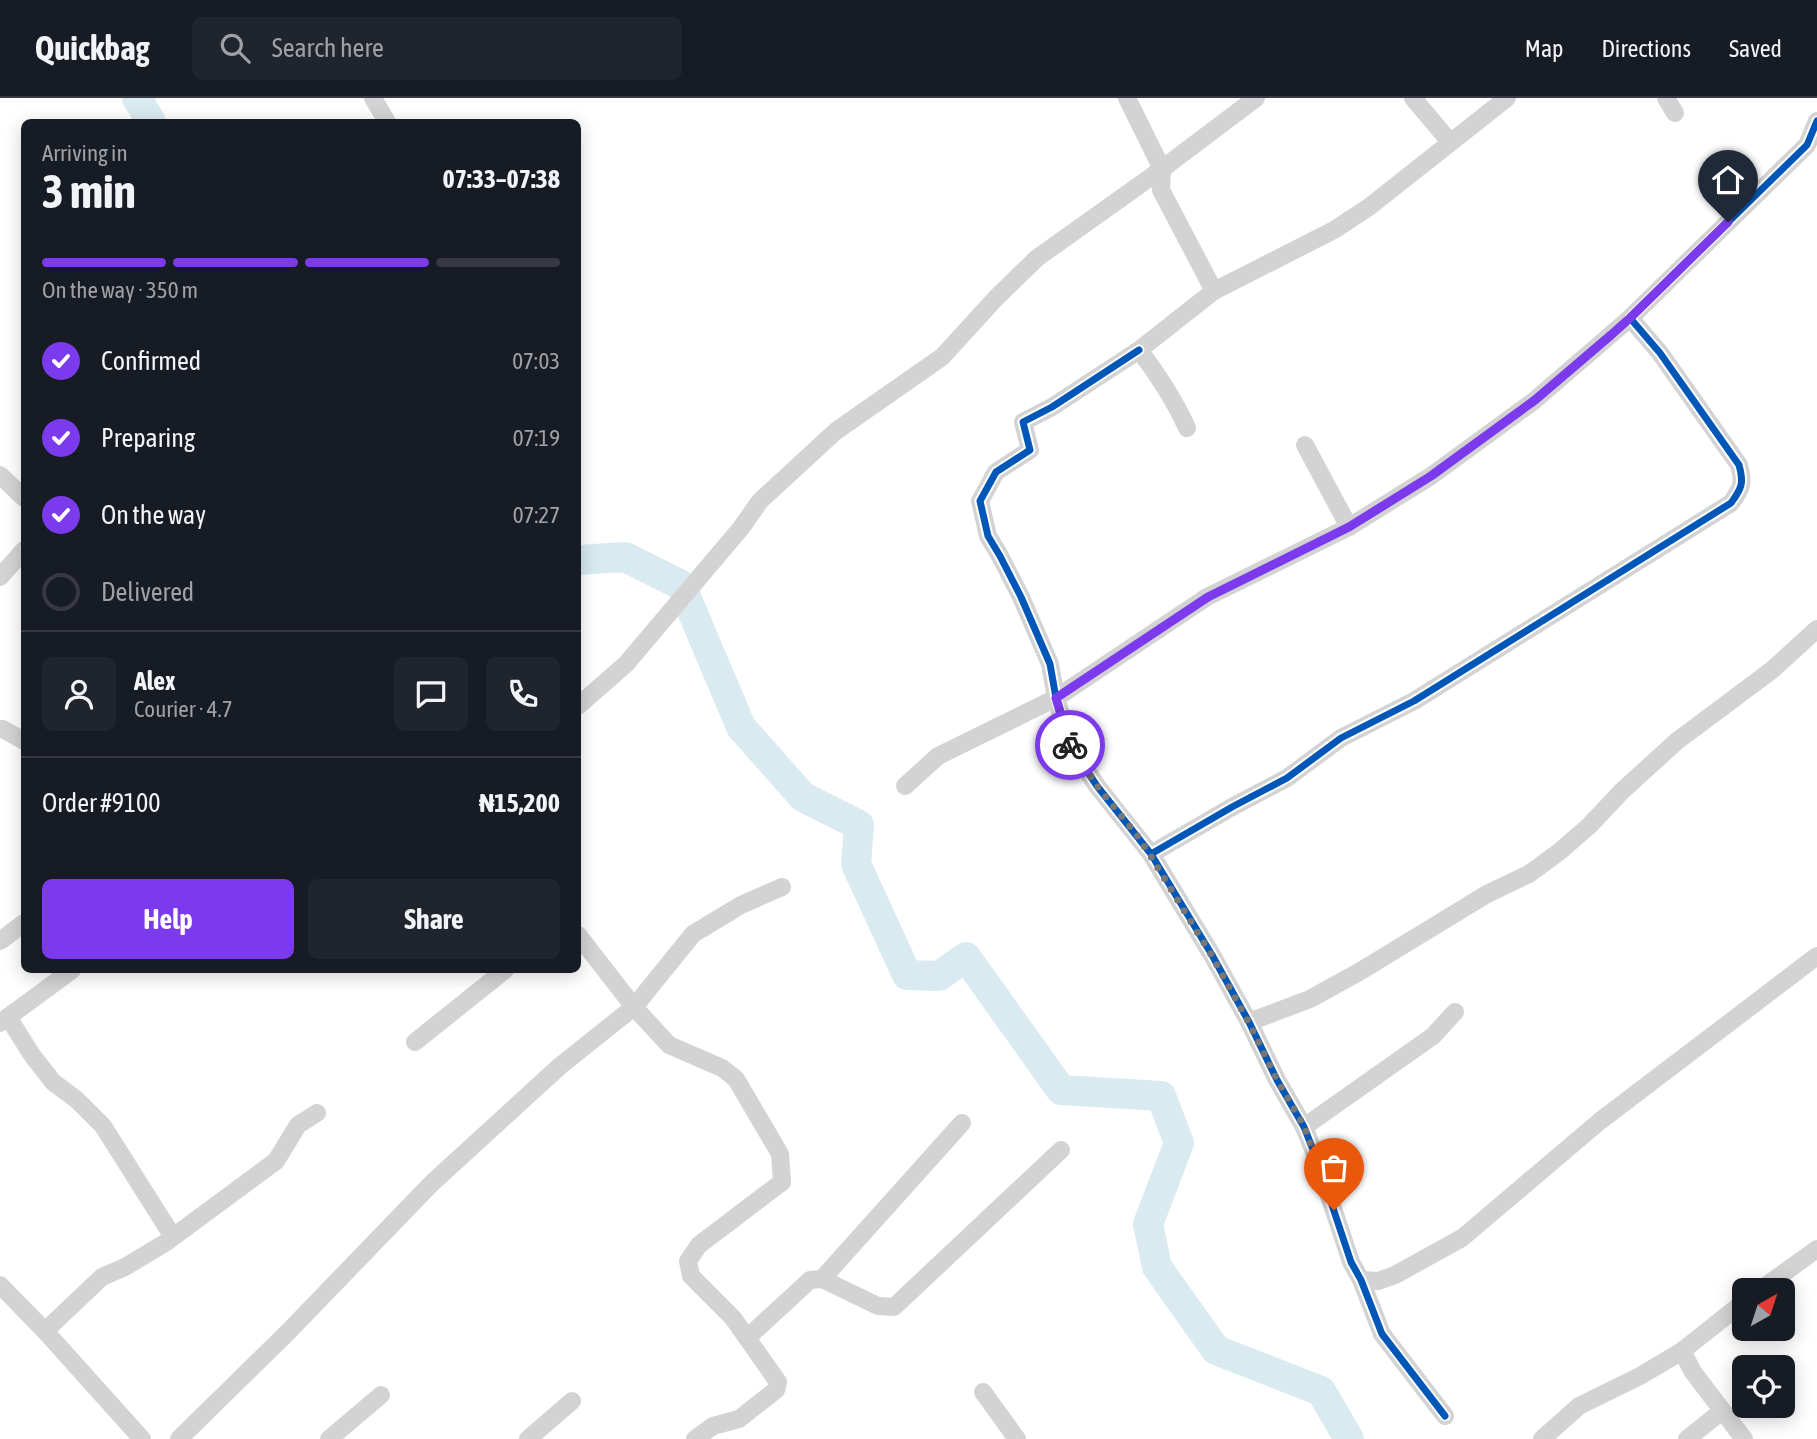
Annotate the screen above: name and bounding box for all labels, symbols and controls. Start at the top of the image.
search box [192,17,682,80]
text: Quickbag [35,29,150,67]
icon: search [216,29,254,67]
text: Search here [272,33,384,63]
text: Map [1525,35,1563,62]
text: Directions [1601,35,1691,62]
text: Saved [1729,35,1782,62]
text: Arriving in [42,140,128,166]
pin [1698,150,1758,222]
icon: home [1709,161,1747,199]
text: 07:33–07:38 [443,164,560,194]
text: 3 min [42,165,136,218]
text: On the way · 350 m [42,277,198,303]
icon: check [42,342,80,380]
text: Confirmed [101,346,201,376]
text: 07:03 [512,348,560,374]
icon: check [42,419,80,457]
text: Preparing [101,423,195,453]
text: 07:19 [513,425,560,451]
icon: check [42,496,80,534]
text: On the way [101,500,206,530]
text: 07:27 [513,502,560,528]
text: Delivered [101,577,194,607]
button: person [42,657,116,731]
button: chat [394,657,468,731]
button: phone [486,657,560,731]
text: Alex [134,666,175,696]
text: Courier · 4.7 [134,696,233,722]
courier [1035,710,1105,780]
icon: bike [1051,726,1089,764]
text: Order #9100 [42,788,161,818]
text: ₦15,200 [479,788,560,818]
button: Help [42,879,294,959]
button: Share [308,879,560,959]
pin [1304,1138,1364,1210]
icon: bag [1315,1149,1353,1187]
north arrow [1732,1278,1796,1340]
map controls [1732,1278,1795,1418]
button: locate [1732,1355,1795,1418]

